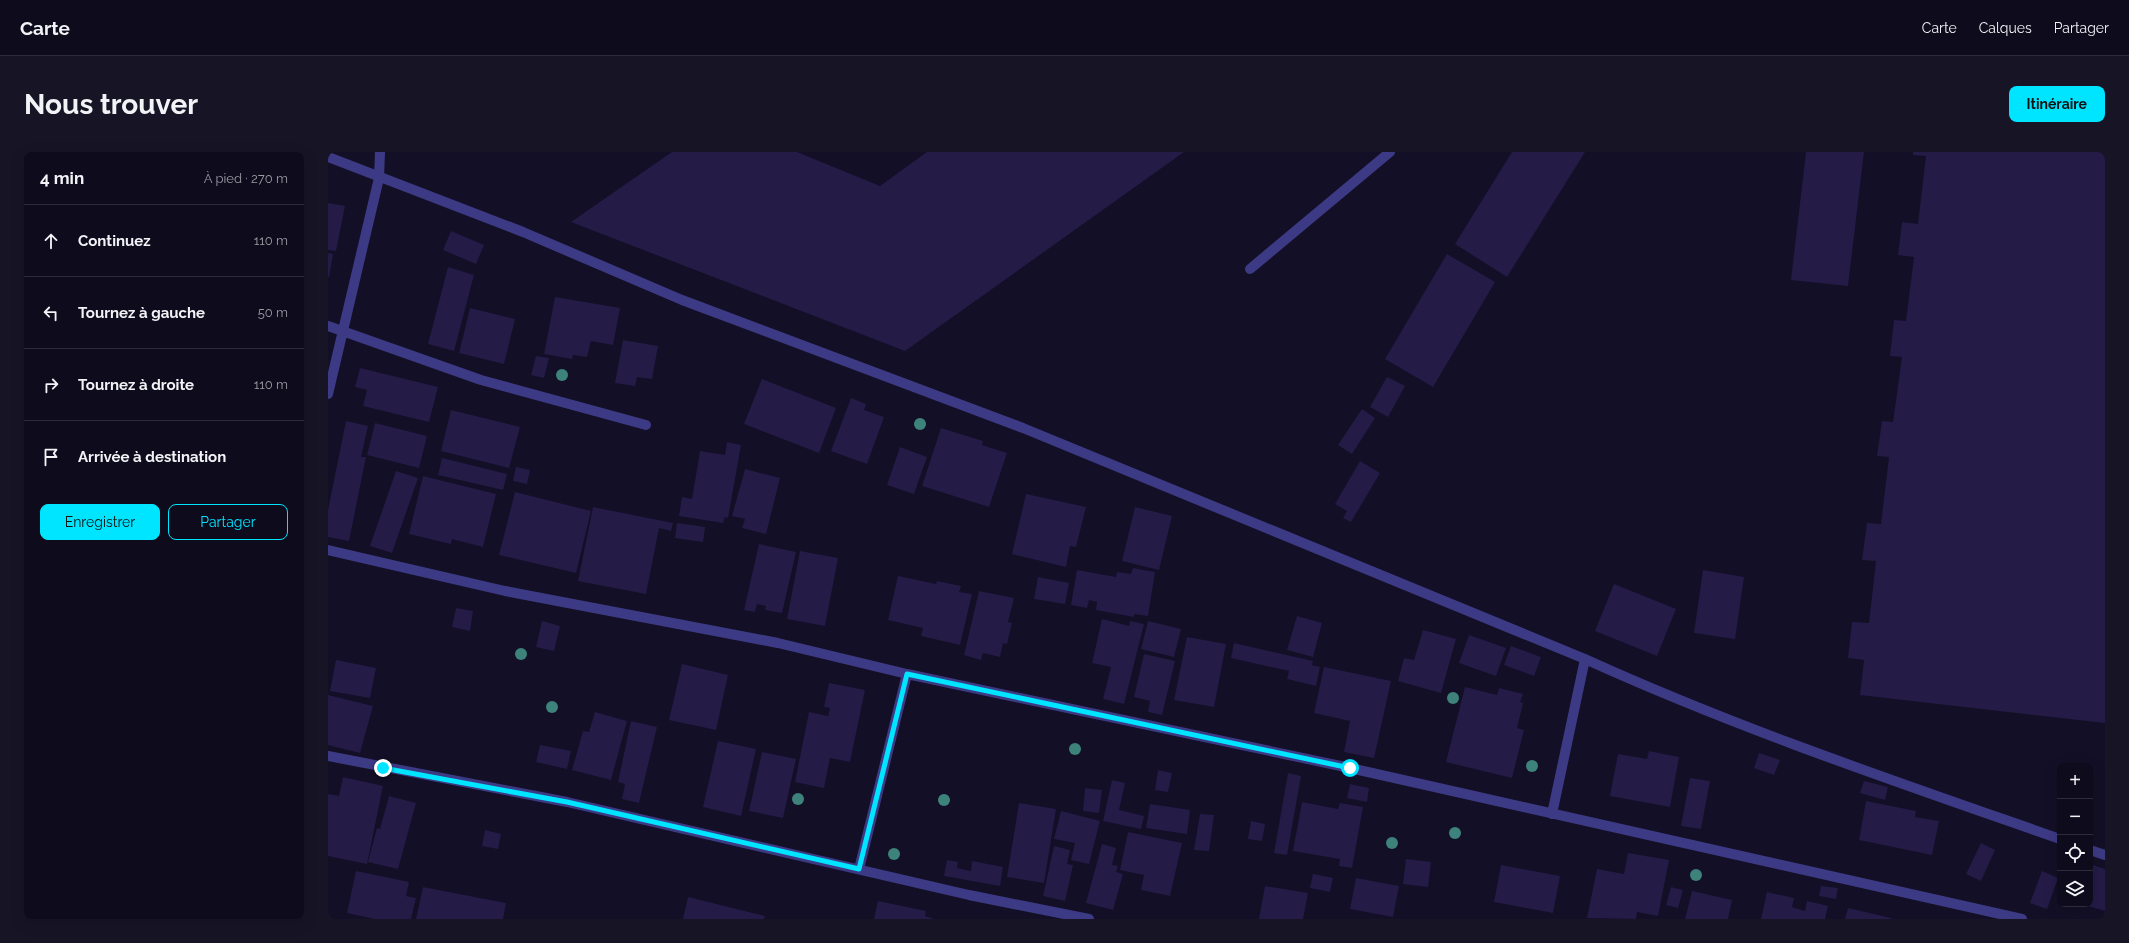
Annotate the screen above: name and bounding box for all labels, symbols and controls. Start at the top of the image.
text: Carte [20,17,70,39]
text: Carte [1922,20,1957,36]
text: Calques [1979,20,2032,36]
text: Partager [2054,20,2109,36]
button: Itinéraire [2009,86,2105,122]
text: Nous trouver [24,88,198,121]
text: 4 min [40,168,84,188]
text: À pied · 270 m [204,171,288,186]
icon: ahead [40,230,62,252]
text: Continuez [78,232,151,250]
text: 110 m [254,233,288,248]
icon: left [40,302,62,324]
text: Tournez à gauche [78,304,205,322]
text: 50 m [258,305,288,320]
icon: right [40,374,62,396]
text: Tournez à droite [78,376,194,394]
text: 110 m [254,377,288,392]
icon: arrive [40,446,62,468]
text: Arrivée à destination [78,448,226,466]
button: Enregistrer [40,504,160,540]
button: Partager [168,504,288,540]
route end [374,759,392,777]
route start [1341,759,1359,777]
map controls [2057,763,2093,907]
button: + [2057,763,2093,799]
button: − [2057,799,2093,835]
button: locate [2057,835,2093,871]
button: layers [2057,871,2093,907]

